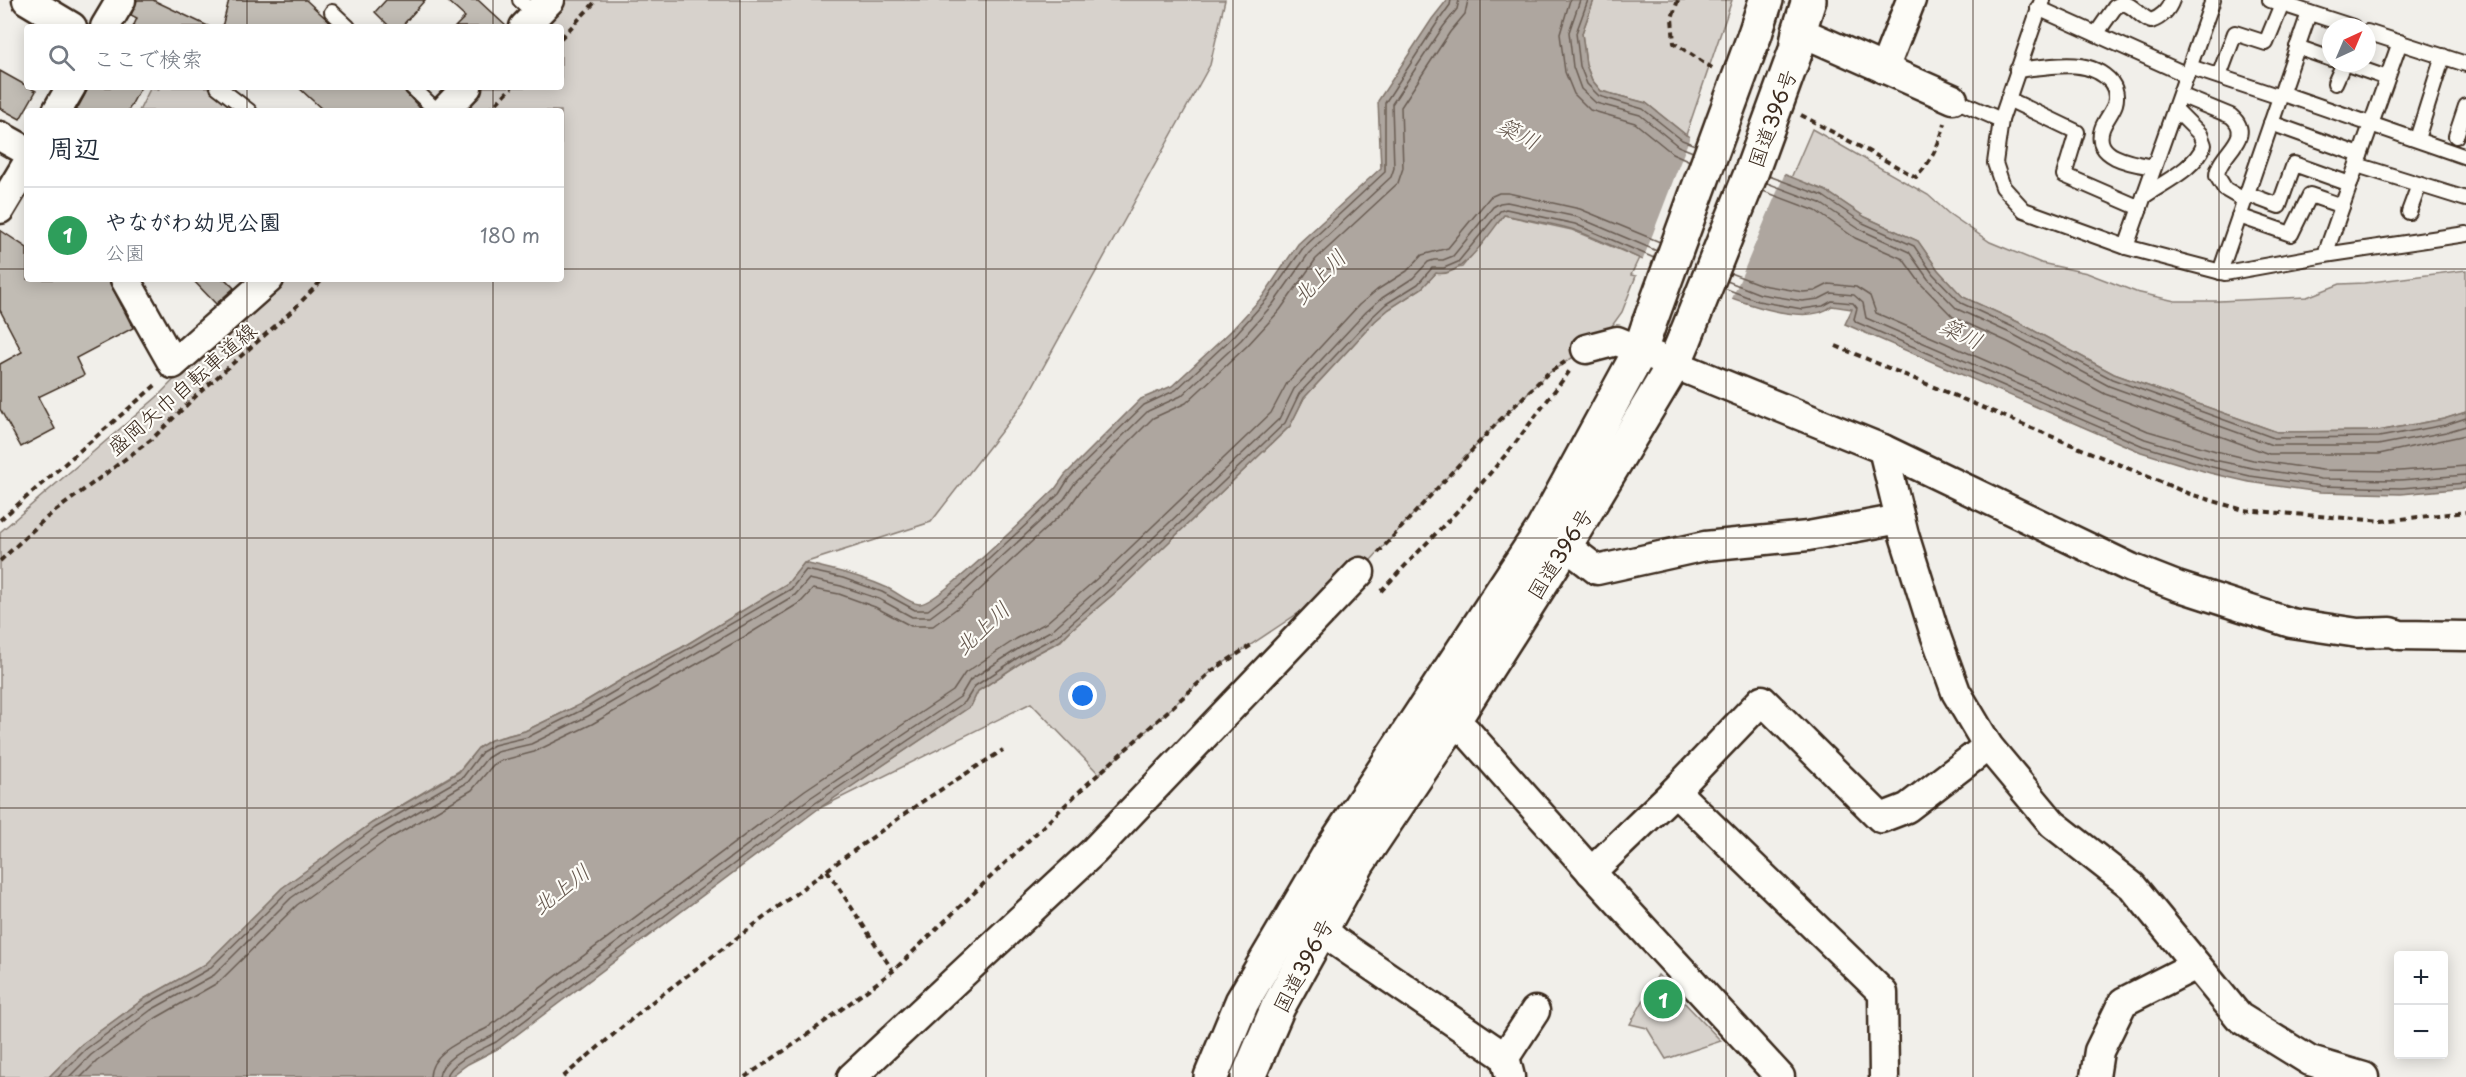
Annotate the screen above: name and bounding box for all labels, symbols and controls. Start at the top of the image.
north arrow [2322,18,2376,72]
search box [24,24,564,90]
icon: search [45,41,78,74]
text: ここで検索 [93,41,203,74]
street label: 国道396号 [1738,64,1804,172]
water label: 簗川 [1492,107,1546,157]
text: 周辺 [48,128,100,167]
text: やながわ幼児公園 [105,204,281,237]
text: 1 [63,220,72,250]
text: 180 m [480,220,540,250]
text: 公園 [105,237,145,267]
water label: 北上川 [1283,241,1353,311]
water label: 簗川 [1935,308,1989,356]
street label: 盛岡矢巾自転車道線 [99,314,263,462]
street label: 国道396号 [1518,501,1600,605]
water label: 北上川 [946,592,1016,662]
your location [1068,681,1097,710]
water label: 北上川 [524,855,596,921]
street label: 国道396号 [1264,912,1340,1018]
map controls [2394,951,2448,1059]
button: + [2394,951,2448,1005]
pin: 1 [1644,976,1682,1022]
button: − [2394,1005,2448,1059]

